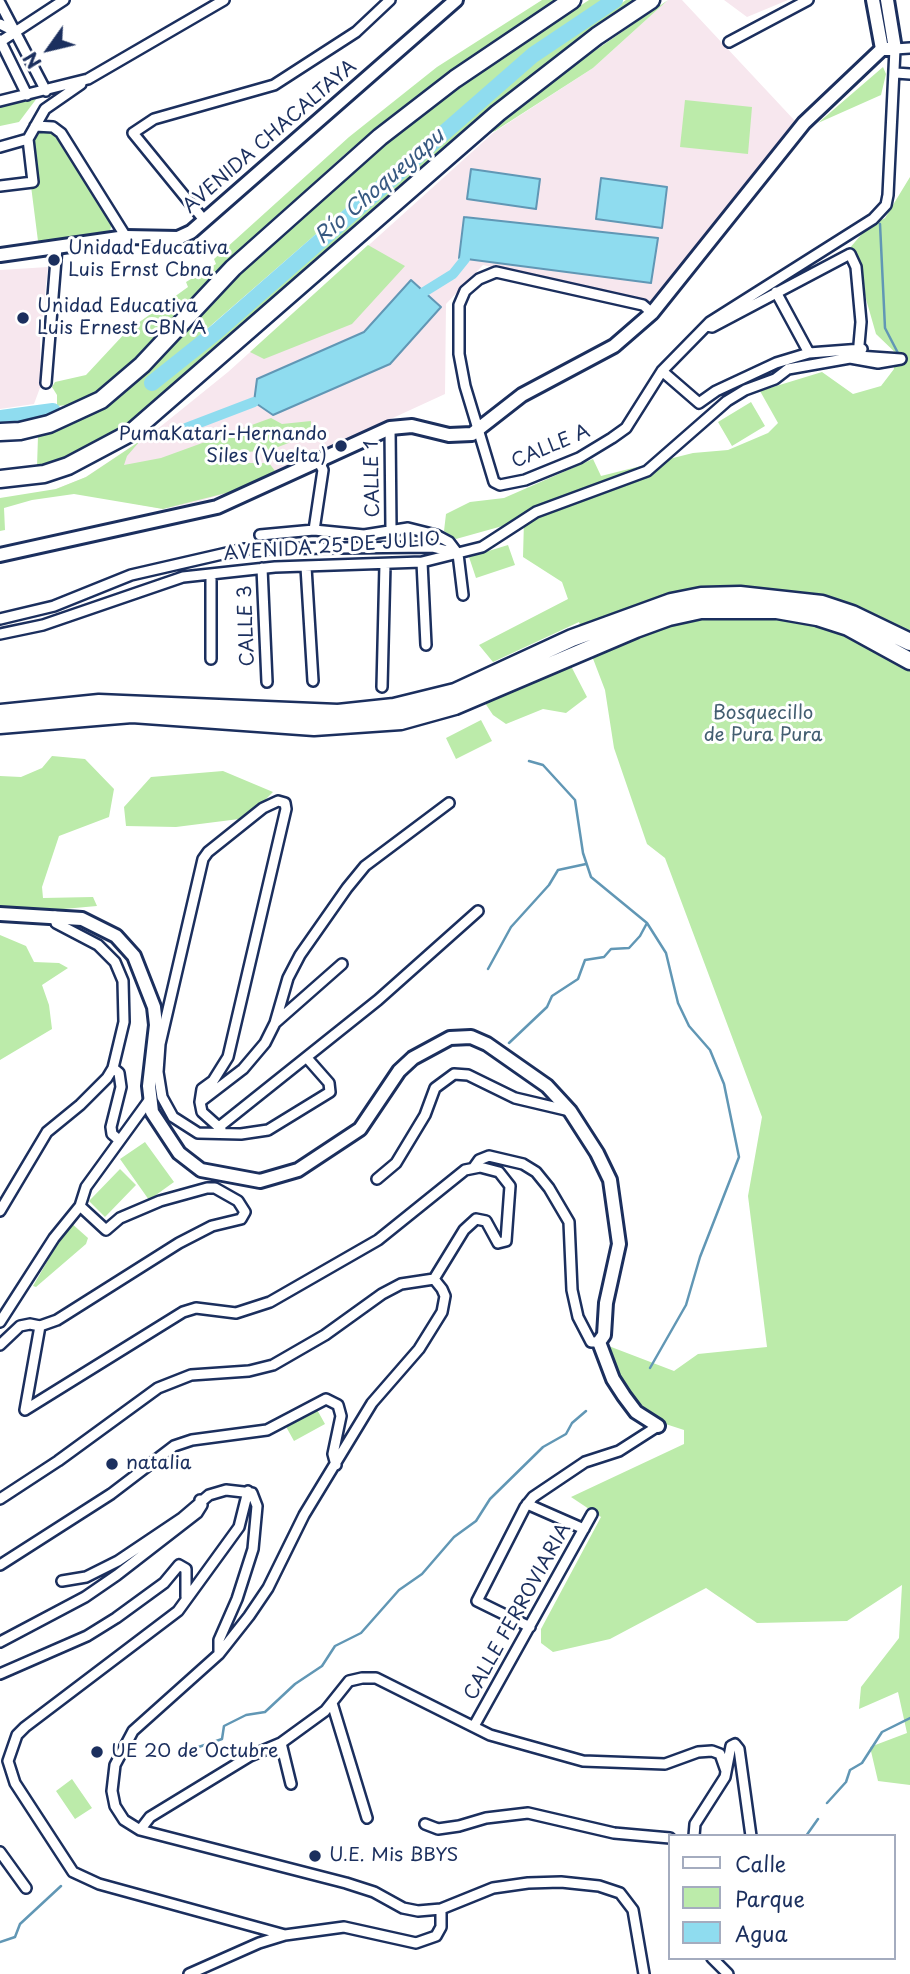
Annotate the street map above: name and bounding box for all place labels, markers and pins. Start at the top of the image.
place label: Unidad Educativa Luis Ernst Cbna [68,238,229,282]
marker: Unidad Educativa Luis Ernst Cbna [46,252,62,268]
place label: Unidad Educativa Luis Ernest CBN A [37,296,207,340]
marker: Unidad Educativa Luis Ernest CBN A [15,310,31,326]
place label: PumaKatari-Hernando Siles (Vuelta) [119,424,327,468]
marker: PumaKatari-Hernando Siles (Vuelta) [333,438,349,454]
place label: natalia [126,1453,191,1475]
marker: natalia [104,1456,120,1472]
place label: UE 20 de Octubre [111,1741,278,1763]
marker: UE 20 de Octubre [89,1744,105,1760]
place label: U.E. Mis BBYS [329,1845,458,1867]
marker: U.E. Mis BBYS [307,1848,323,1864]

